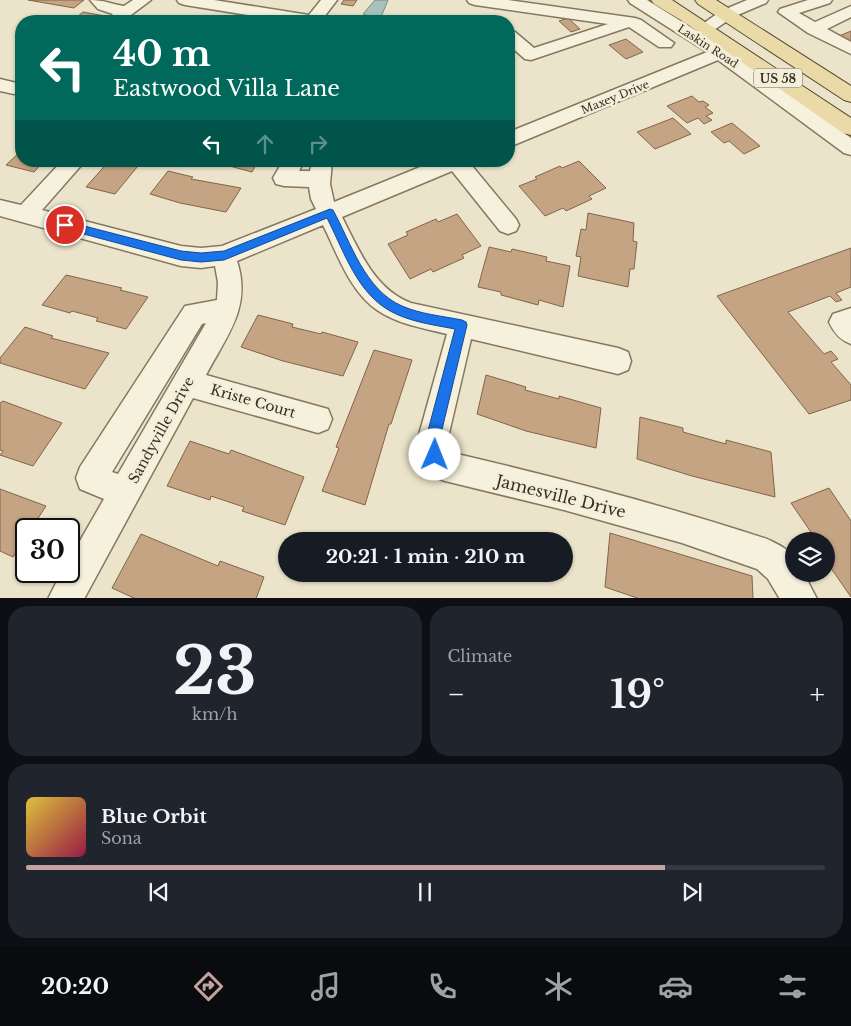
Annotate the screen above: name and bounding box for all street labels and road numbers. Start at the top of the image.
street label: Laskin Road [675,21,741,71]
road number: US 58 [754,68,802,88]
street label: Maxey Drive [579,77,651,117]
street label: Sandyville Drive [124,374,198,486]
street label: Kriste Court [208,380,298,422]
street label: Jamesville Drive [492,470,628,522]

